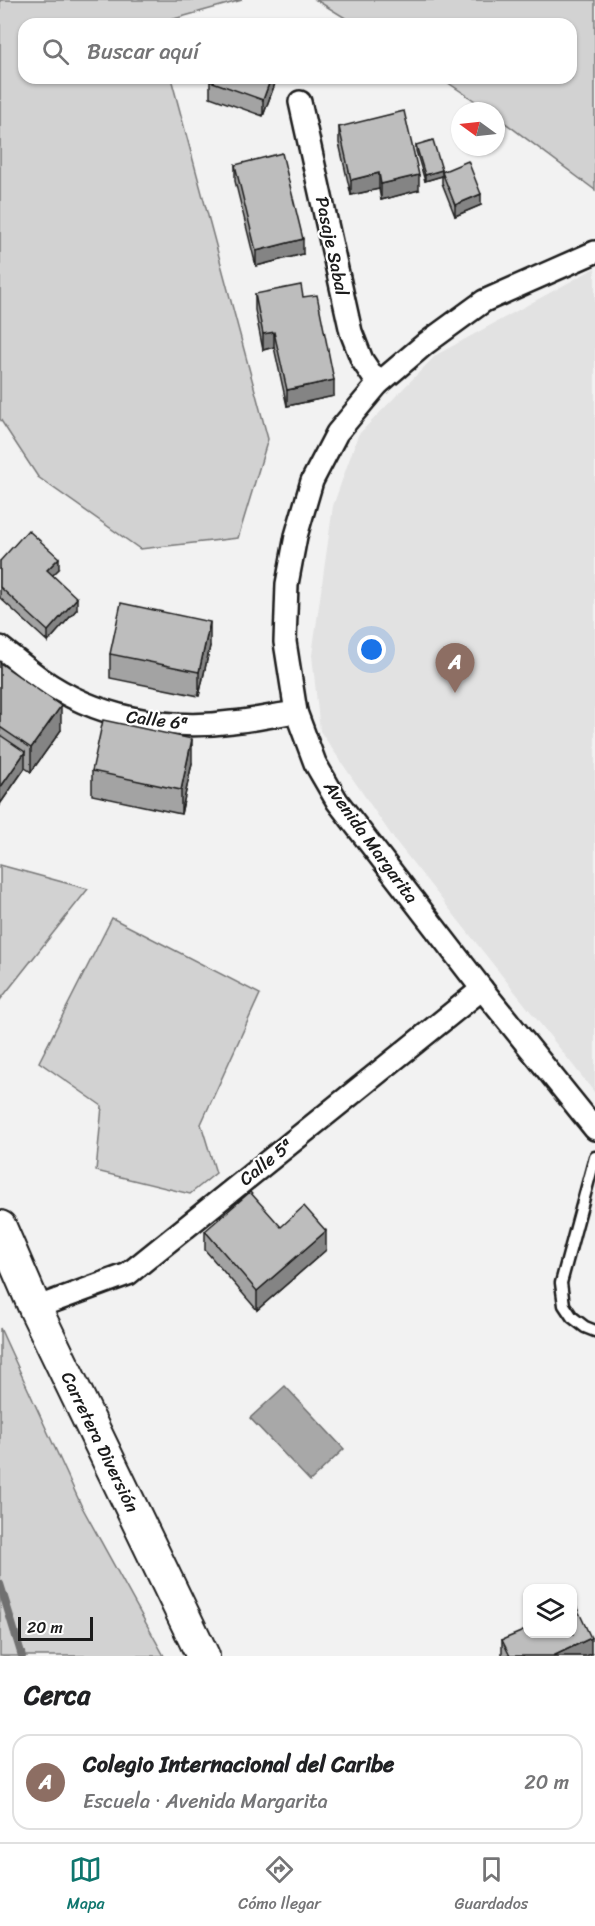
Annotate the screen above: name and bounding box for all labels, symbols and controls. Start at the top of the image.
search box [18,18,577,84]
text: Buscar aquí [87,32,199,71]
icon: search [39,35,72,68]
north arrow [451,102,505,156]
street label: Pasaje Sabal [306,193,358,299]
your location [357,635,386,664]
pin: A [436,644,474,693]
street label: Calle 6ª [124,700,190,740]
street label: Avenida Margarita [315,773,427,910]
street label: Calle 5ª [232,1130,300,1194]
street label: Carretera Diversión [52,1366,148,1518]
map controls [523,1584,577,1638]
button: layers [523,1584,577,1638]
text: 20 m [27,1613,63,1642]
scale bar [18,1614,93,1642]
text: Cerca [24,1672,90,1718]
text: Colegio Internacional del Caribe [83,1745,394,1784]
text: A [39,1765,52,1800]
text: 20 m [524,1765,569,1800]
text: Escuela · Avenida Margarita [83,1784,328,1819]
tab: Mapa [67,1853,104,1918]
tab: Cómo llegar [238,1853,321,1918]
tab: Guardados [455,1853,528,1918]

